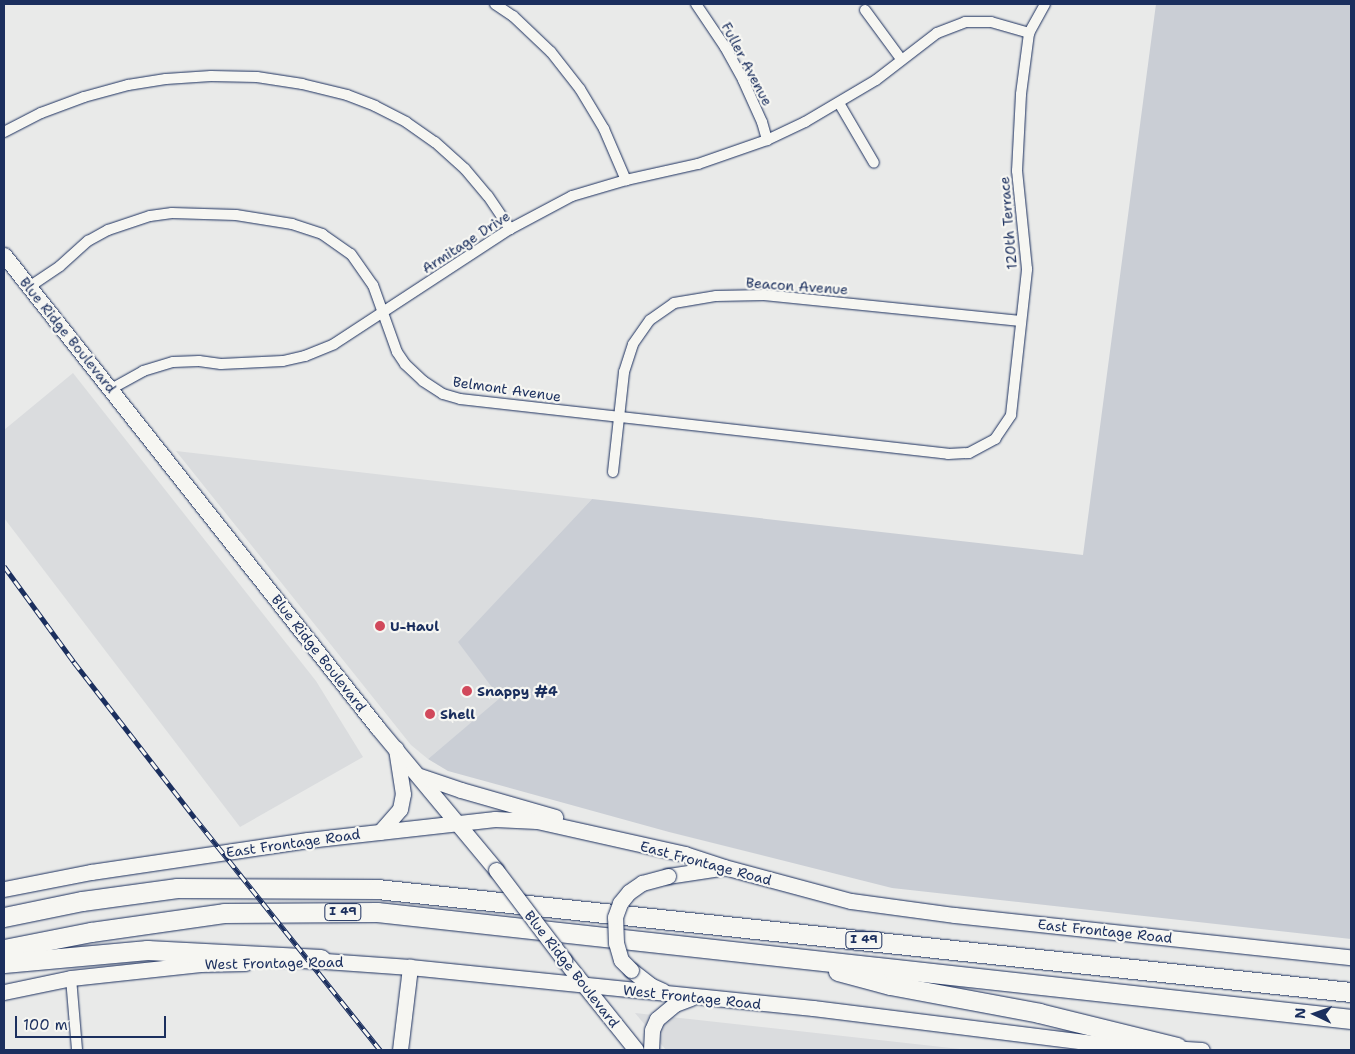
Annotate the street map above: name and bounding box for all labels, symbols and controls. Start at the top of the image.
street label: Fuller Avenue [718,19,776,109]
street label: 120th Terrace [996,176,1020,270]
street label: Armitage Drive [419,207,513,277]
street label: Blue Ridge Boulevard [16,274,120,396]
street label: Beacon Avenue [745,274,849,298]
street label: Belmont Avenue [452,373,562,405]
street label: Blue Ridge Boulevard [268,591,370,715]
place label: U-Haul [390,618,439,634]
marker: U-Haul [374,620,386,632]
place label: Snappy #4 [477,683,558,699]
marker: Snappy #4 [461,685,473,697]
place label: Shell [440,706,475,722]
marker: Shell [424,708,436,720]
street label: East Frontage Road [225,825,361,861]
street label: East Frontage Road [638,837,774,889]
road number: I 49 [324,902,362,922]
street label: Blue Ridge Boulevard [521,907,623,1031]
street label: East Frontage Road [1037,916,1173,946]
road number: I 49 [845,930,883,950]
street label: West Frontage Road [204,953,344,973]
street label: West Frontage Road [622,981,762,1013]
north arrow [1290,989,1340,1039]
scale bar [18,1006,169,1038]
text: N [1291,1007,1309,1019]
text: 100 m [23,1015,68,1035]

